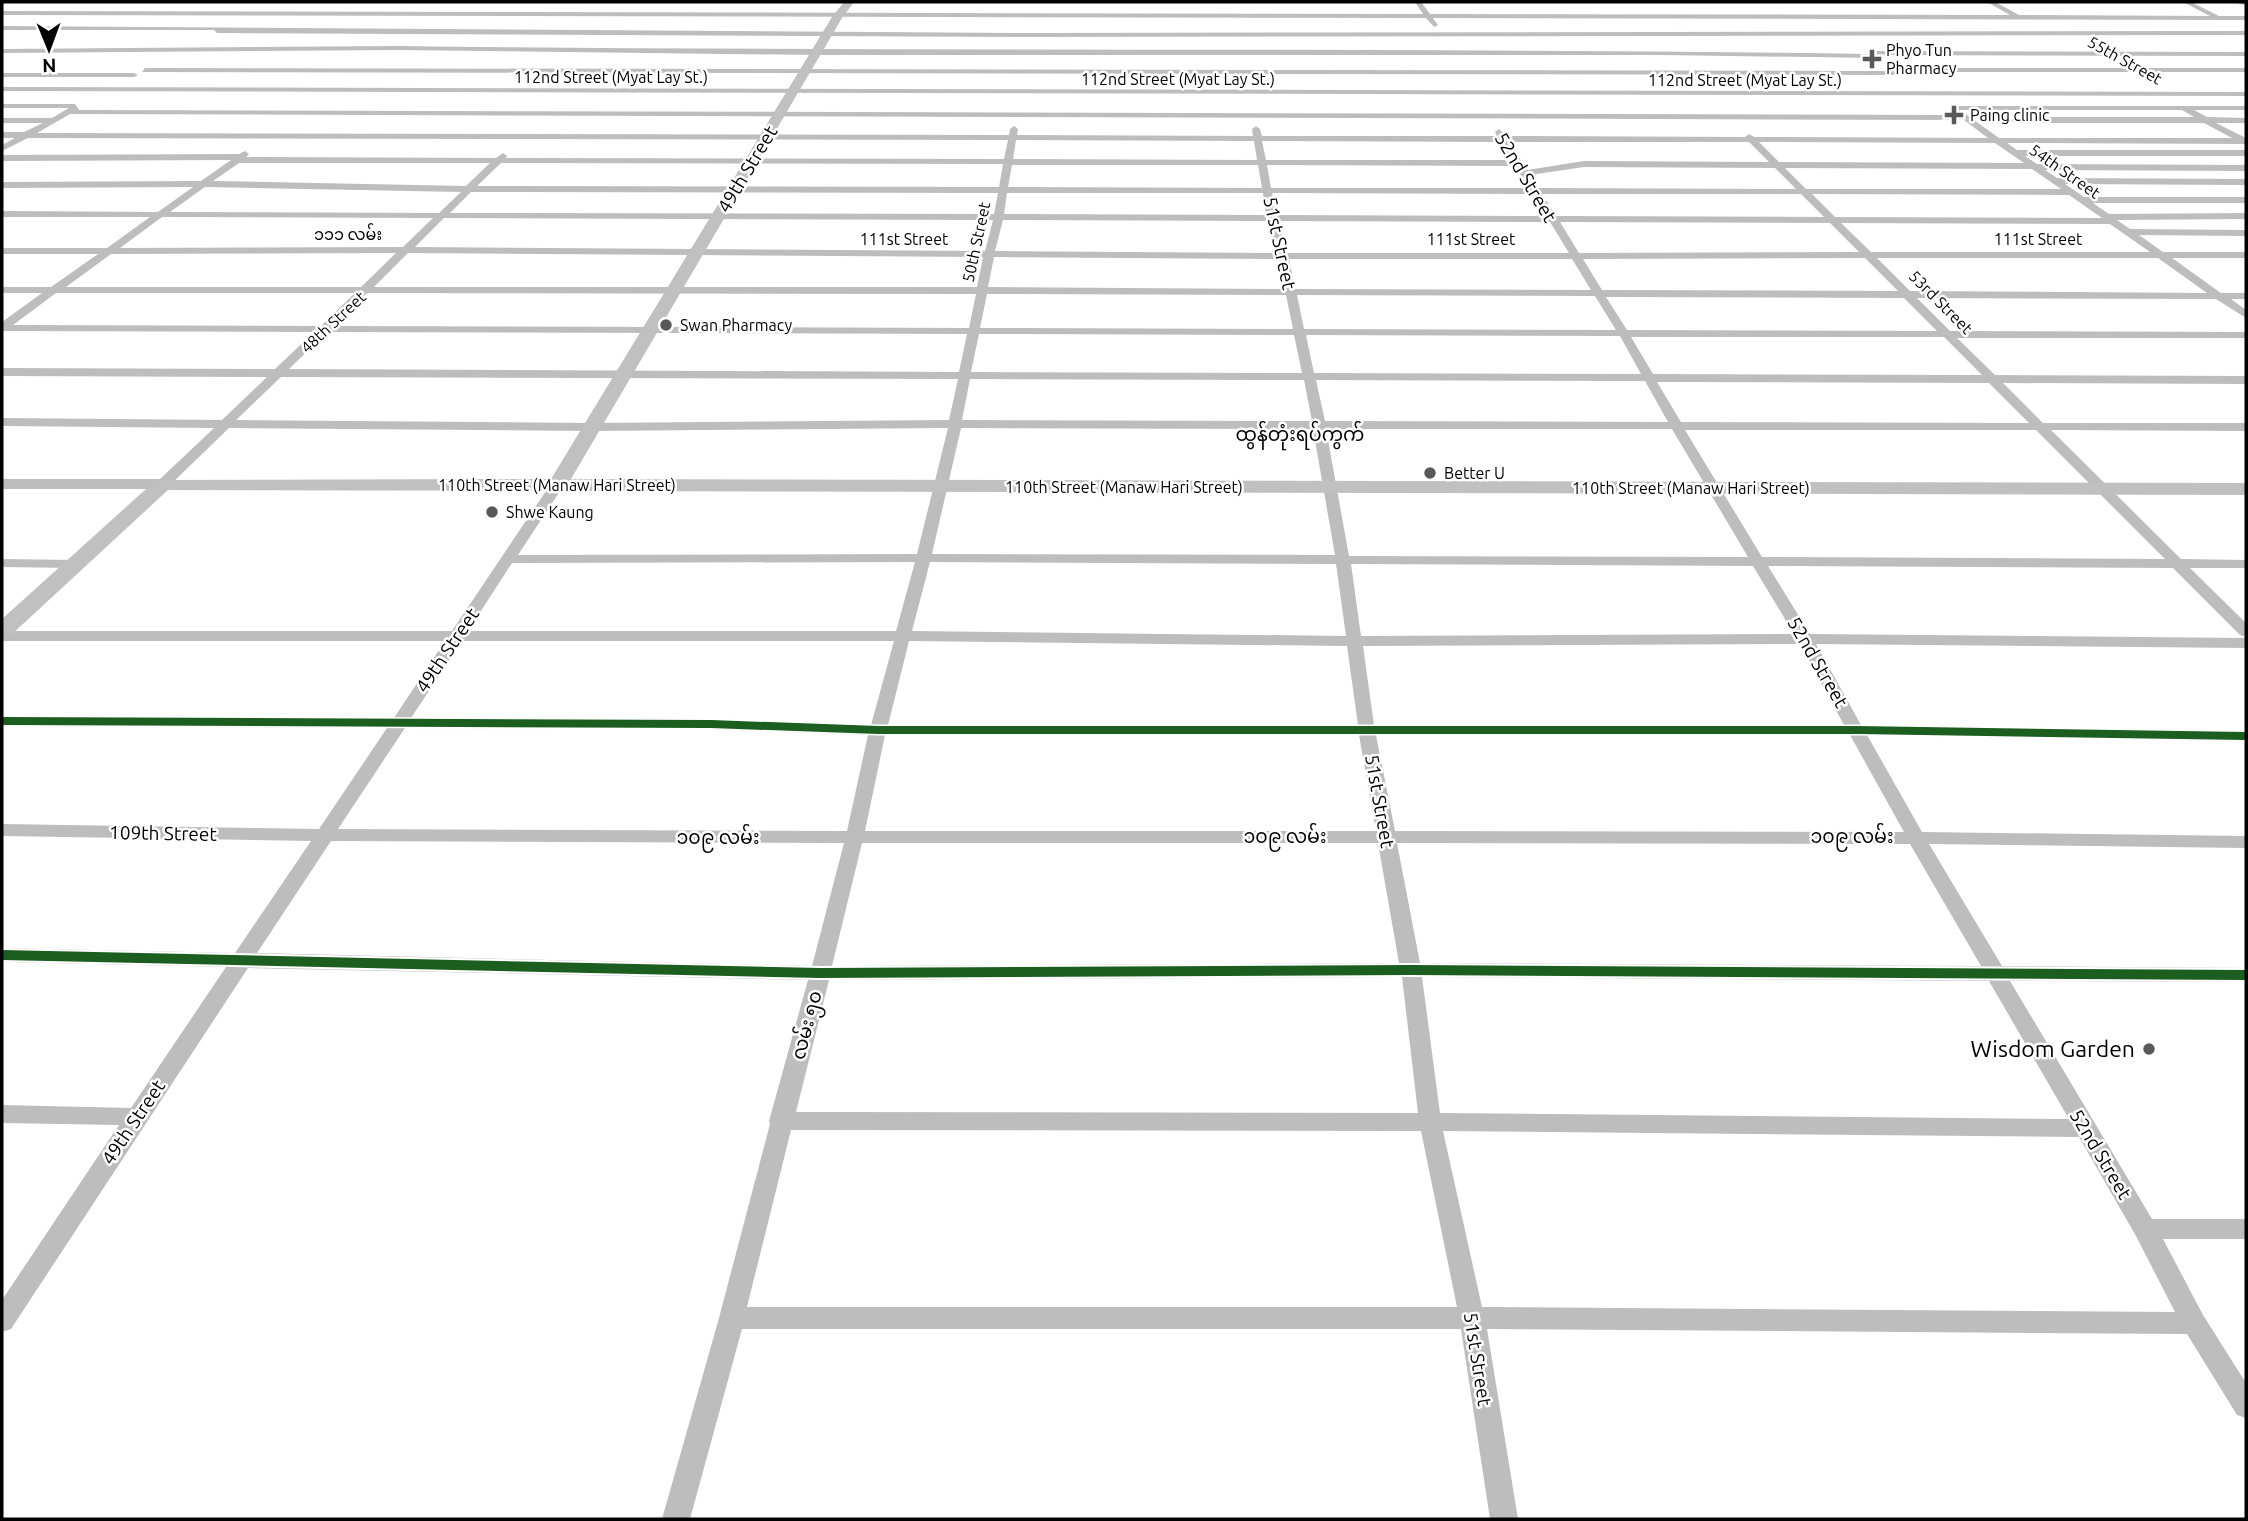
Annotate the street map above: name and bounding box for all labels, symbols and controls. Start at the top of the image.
north arrow [14,14,84,84]
street label: 55th Street [2085,32,2166,88]
place label: Phyo Tun Pharmacy [1886,41,1957,77]
marker: Phyo Tun Pharmacy [1864,51,1880,67]
text: N [42,55,57,77]
street label: 112nd Street (Myat Lay St.) [514,68,708,87]
street label: 112nd Street (Myat Lay St.) [1081,70,1275,89]
street label: 112nd Street (Myat Lay St.) [1648,71,1842,90]
marker: Paing clinic [1944,105,1964,125]
place label: Paing clinic [1970,106,2050,124]
street label: 49th Street [713,121,782,216]
street label: 52nd Street [1491,128,1562,226]
street label: 54th Street [2026,140,2104,202]
street label: 51st Street [1259,194,1301,292]
street label: 50th Street [959,199,993,284]
street label: ၁၁၁ လမ်း [314,223,382,243]
street label: 111st Street [860,230,949,248]
street label: 111st Street [1427,230,1516,248]
street label: 111st Street [1994,230,2083,248]
street label: 53rd Street [1906,267,1977,338]
street label: 48th Street [297,287,370,356]
place label: Swan Pharmacy [680,316,792,334]
marker: Swan Pharmacy [658,317,674,333]
district label: ထွန်တုံးရပ်ကွက် [1236,420,1364,451]
place label: Better U [1444,464,1505,482]
marker: Better U [1422,465,1438,481]
street label: 110th Street (Manaw Hari Street) [438,476,676,495]
street label: 110th Street (Manaw Hari Street) [1005,478,1243,497]
street label: 110th Street (Manaw Hari Street) [1572,479,1810,498]
place label: Shwe Kaung [506,503,594,521]
marker: Shwe Kaung [484,504,500,520]
street label: 49th Street [411,603,484,696]
street label: 52nd Street [1783,613,1853,712]
street label: 51st Street [1361,753,1399,850]
street label: 109th Street [109,821,218,845]
street label: ၁၀၉ လမ်း [1243,822,1327,852]
street label: ၁၀၉ လမ်း [1810,822,1894,852]
street label: ၁၀၉ လမ်း [676,823,760,853]
street label: လမ်း ၅၀ [783,987,831,1063]
place label: Wisdom Garden [1971,1036,2135,1061]
marker: Wisdom Garden [2141,1041,2157,1057]
street label: 49th Street [97,1075,170,1168]
street label: 52nd Street [2066,1105,2137,1203]
street label: 51st Street [1460,1311,1496,1408]

